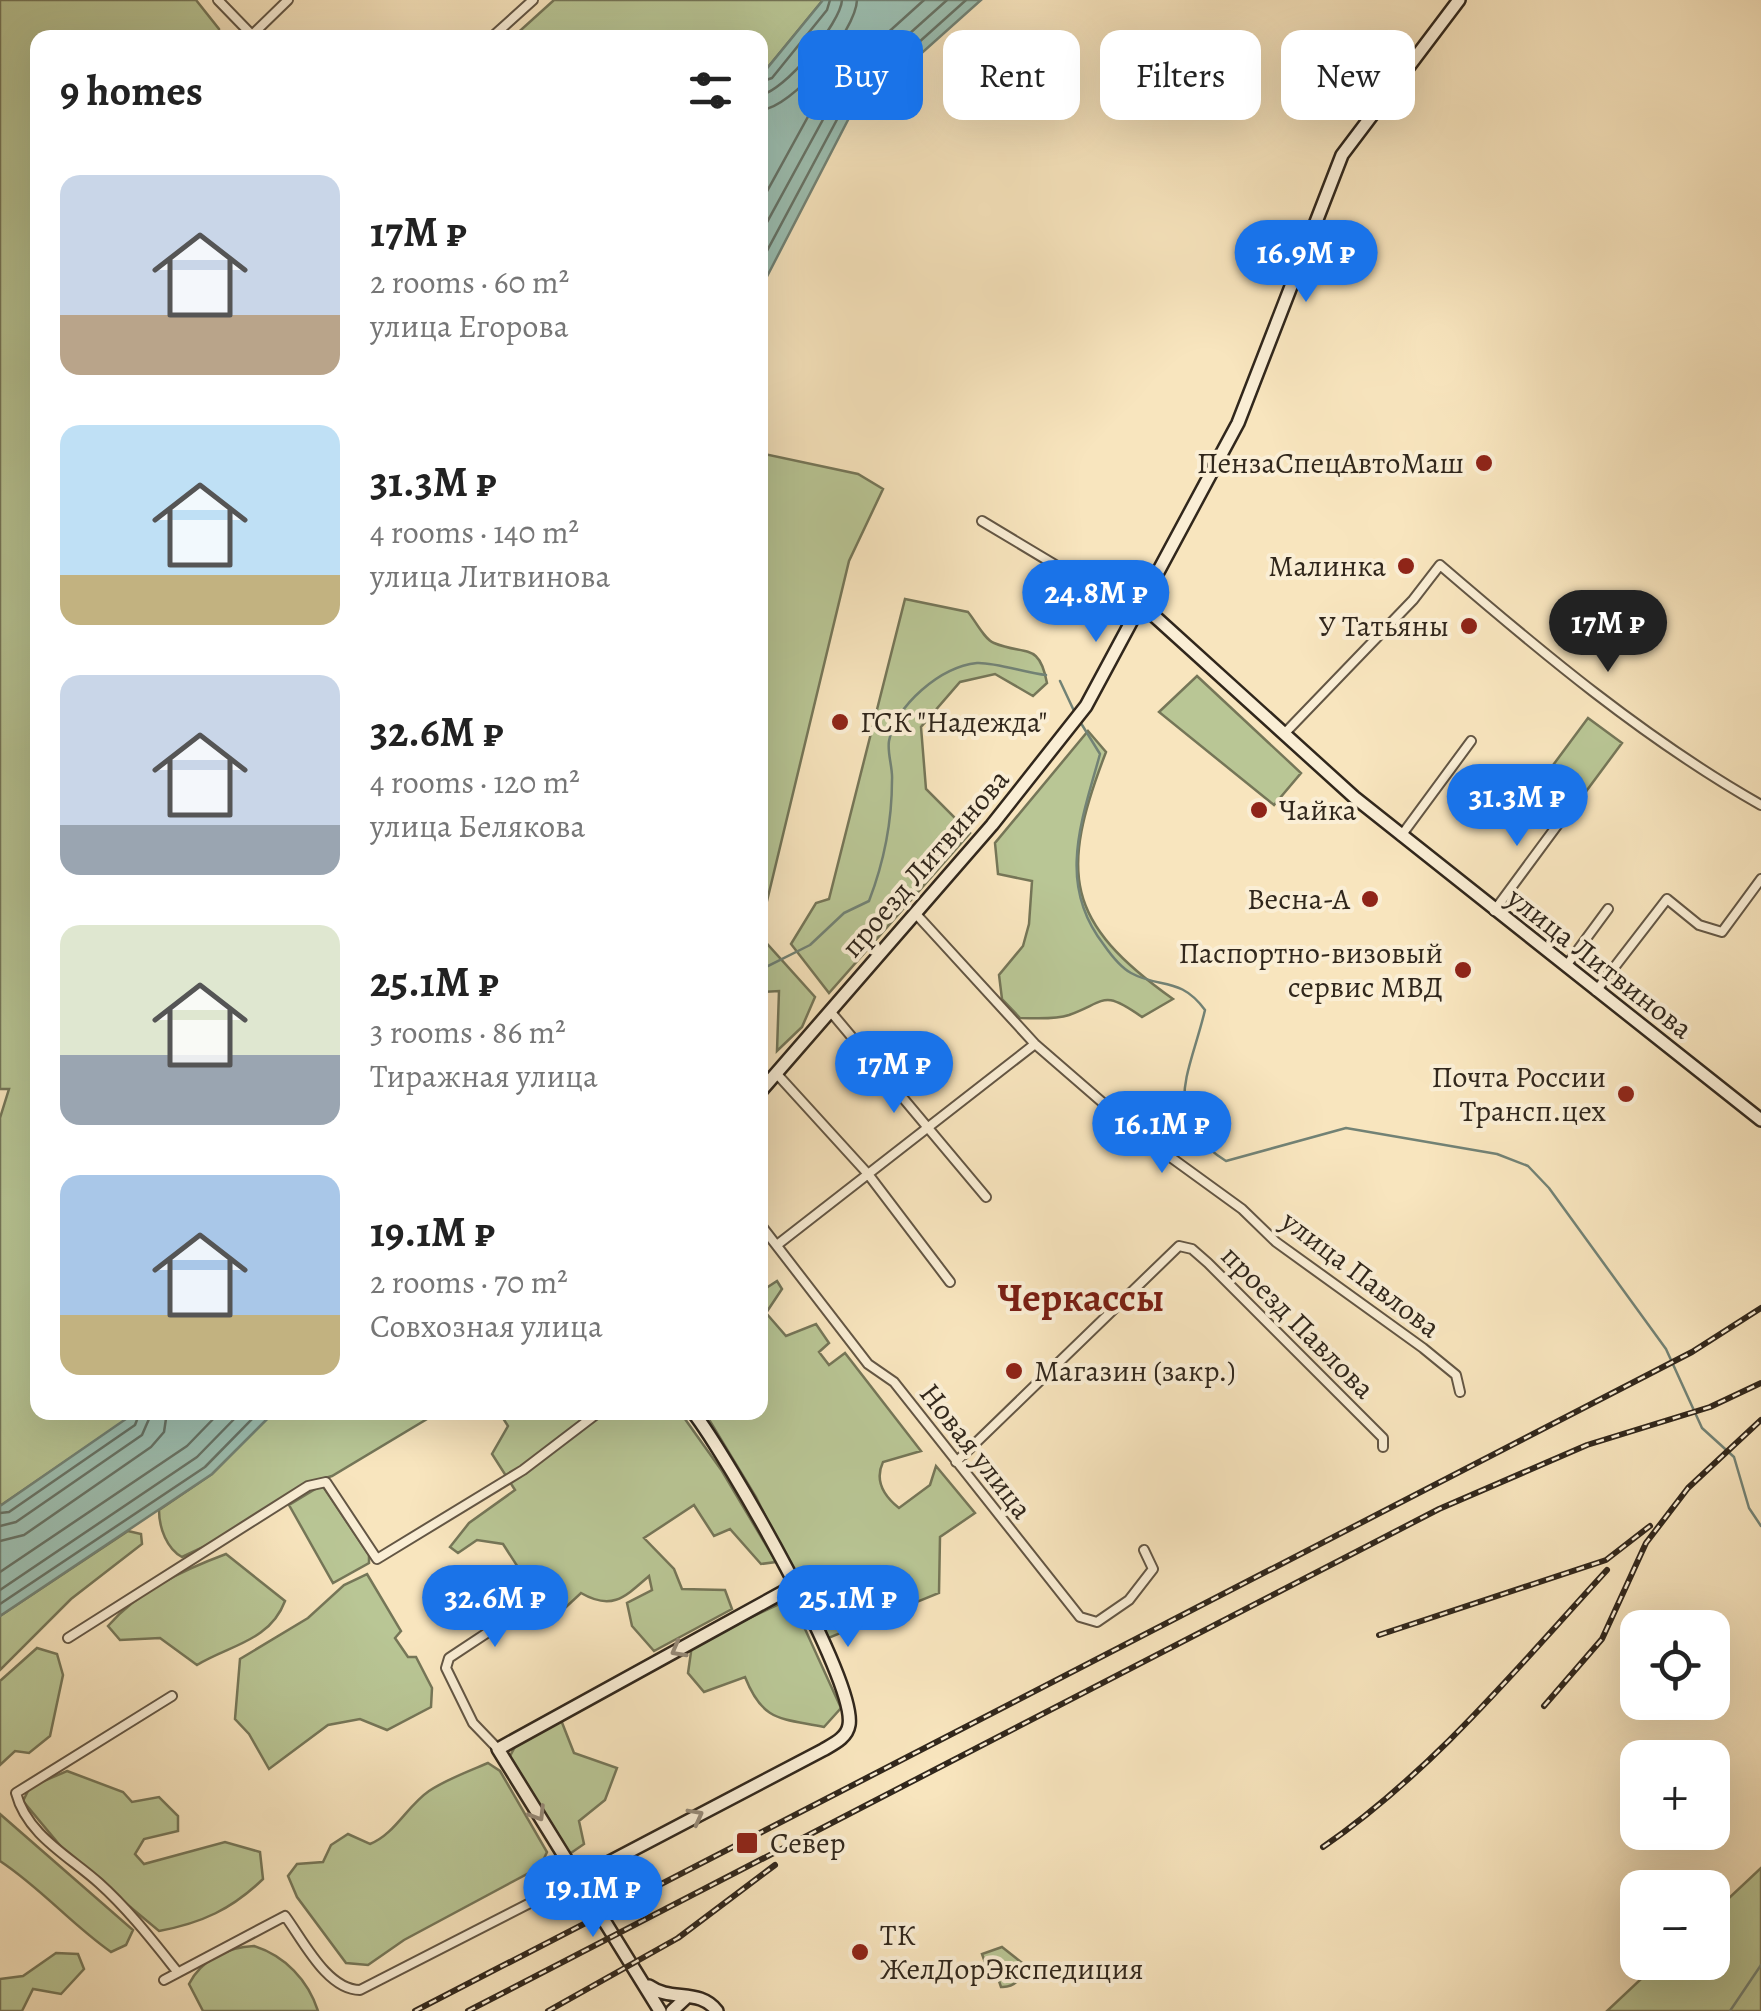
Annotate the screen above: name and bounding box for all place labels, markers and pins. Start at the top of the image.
pin: 16.9M ₽ [1214,220,1398,305]
place label: ПензаСпецАвтоМаш [1197,443,1464,483]
marker: ПензаСпецАвтоМаш [1473,452,1495,474]
place label: Малинка [1268,546,1386,586]
marker: Малинка [1395,555,1417,577]
pin: 24.8M ₽ [1004,560,1188,645]
pin: 17M ₽ [1538,590,1678,675]
place label: У Татьяны [1319,606,1449,646]
marker: У Татьяны [1458,615,1480,637]
place label: ГСК "Надежда" [860,702,1047,742]
marker: ГСК "Надежда" [829,711,851,733]
pin: 31.3M ₽ [1425,764,1609,849]
place label: Чайка [1279,790,1357,830]
marker: Чайка [1248,799,1270,821]
place label: Весна-А [1247,879,1350,919]
marker: Весна-А [1359,888,1381,910]
place label: Паспортно-визовый сервис МВД [1178,933,1443,1007]
marker: Паспортно-визовый сервис МВД [1452,959,1474,981]
pin: 17M ₽ [824,1031,964,1116]
place label: Почта России Трансп.цех [1432,1057,1606,1131]
marker: Почта России Трансп.цех [1615,1083,1637,1105]
pin: 16.1M ₽ [1070,1091,1254,1176]
place label: Магазин (закр.) [1034,1351,1236,1391]
marker: Магазин (закр.) [1003,1360,1025,1382]
pin: 32.6M ₽ [403,1565,587,1650]
pin: 25.1M ₽ [756,1565,940,1650]
place label: Север [770,1823,846,1863]
marker: Север [734,1830,760,1856]
pin: 19.1M ₽ [501,1855,685,1940]
place label: ТК ЖелДорЭкспедиция [880,1915,1143,1989]
marker: ТК ЖелДорЭкспедиция [849,1941,871,1963]

